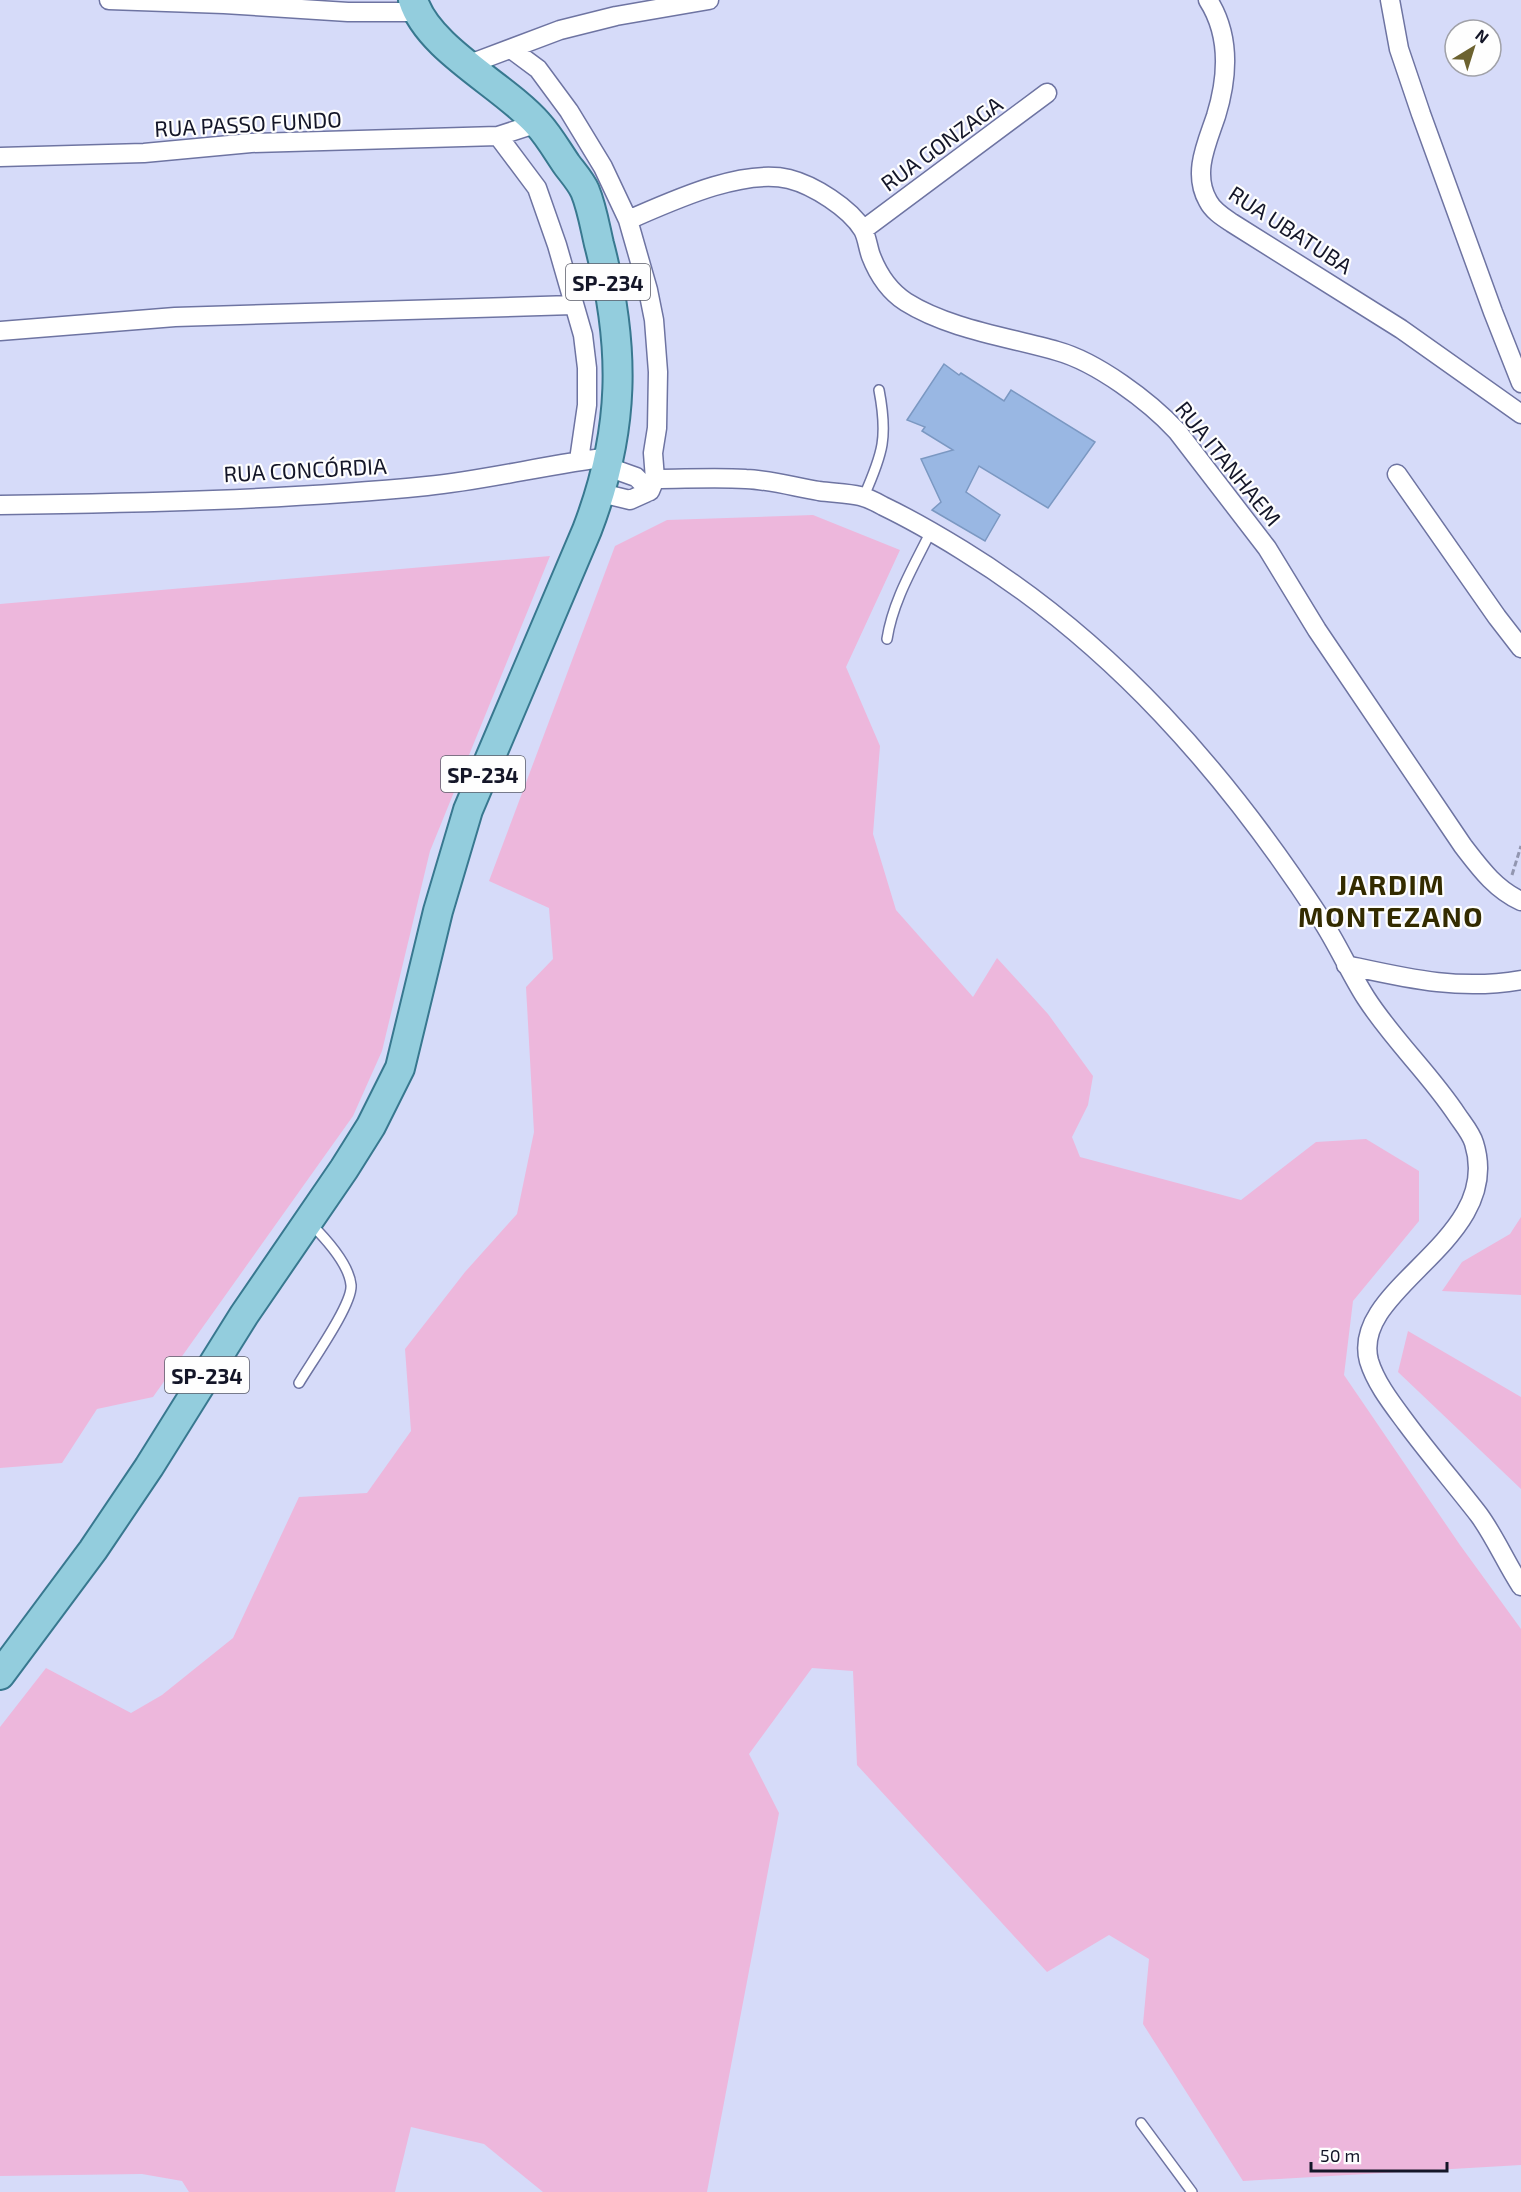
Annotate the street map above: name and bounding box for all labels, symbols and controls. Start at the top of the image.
north arrow [1443,18,1503,78]
text: N [1472,25,1493,47]
street label: RUA GONZAGA [875,90,1007,196]
street label: RUA PASSO FUNDO [154,105,342,141]
street label: RUA UBATUBA [1225,180,1358,279]
road number: SP-234 [566,264,650,300]
street label: RUA ITANHAEM [1171,395,1287,531]
street label: RUA CONCÓRDIA [223,452,388,486]
road number: SP-234 [441,756,525,792]
district label: JARDIM MONTEZANO [1298,867,1484,933]
road number: SP-234 [165,1357,249,1393]
scale bar [1311,2135,1448,2173]
text: 50 m [1320,2144,1360,2166]

